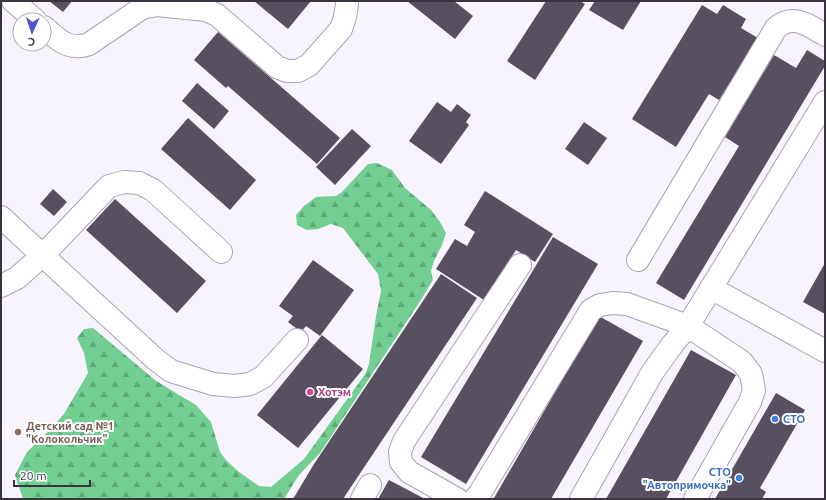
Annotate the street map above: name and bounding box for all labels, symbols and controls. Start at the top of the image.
north arrow [12,12,52,52]
text: С [28,36,35,48]
place label: Хотэм [318,386,351,398]
marker: Хотэм [305,387,315,397]
place label: СТО [783,413,806,425]
marker: СТО [770,414,780,424]
place label: Детский сад №1 "Колокольчик" [26,420,114,445]
marker: Детский сад №1 "Колокольчик" [13,427,23,437]
scale bar [14,462,90,488]
place label: СТО "Автопримочка" [643,466,731,491]
text: 20 m [20,469,47,482]
marker: СТО "Автопримочка" [734,473,744,483]

